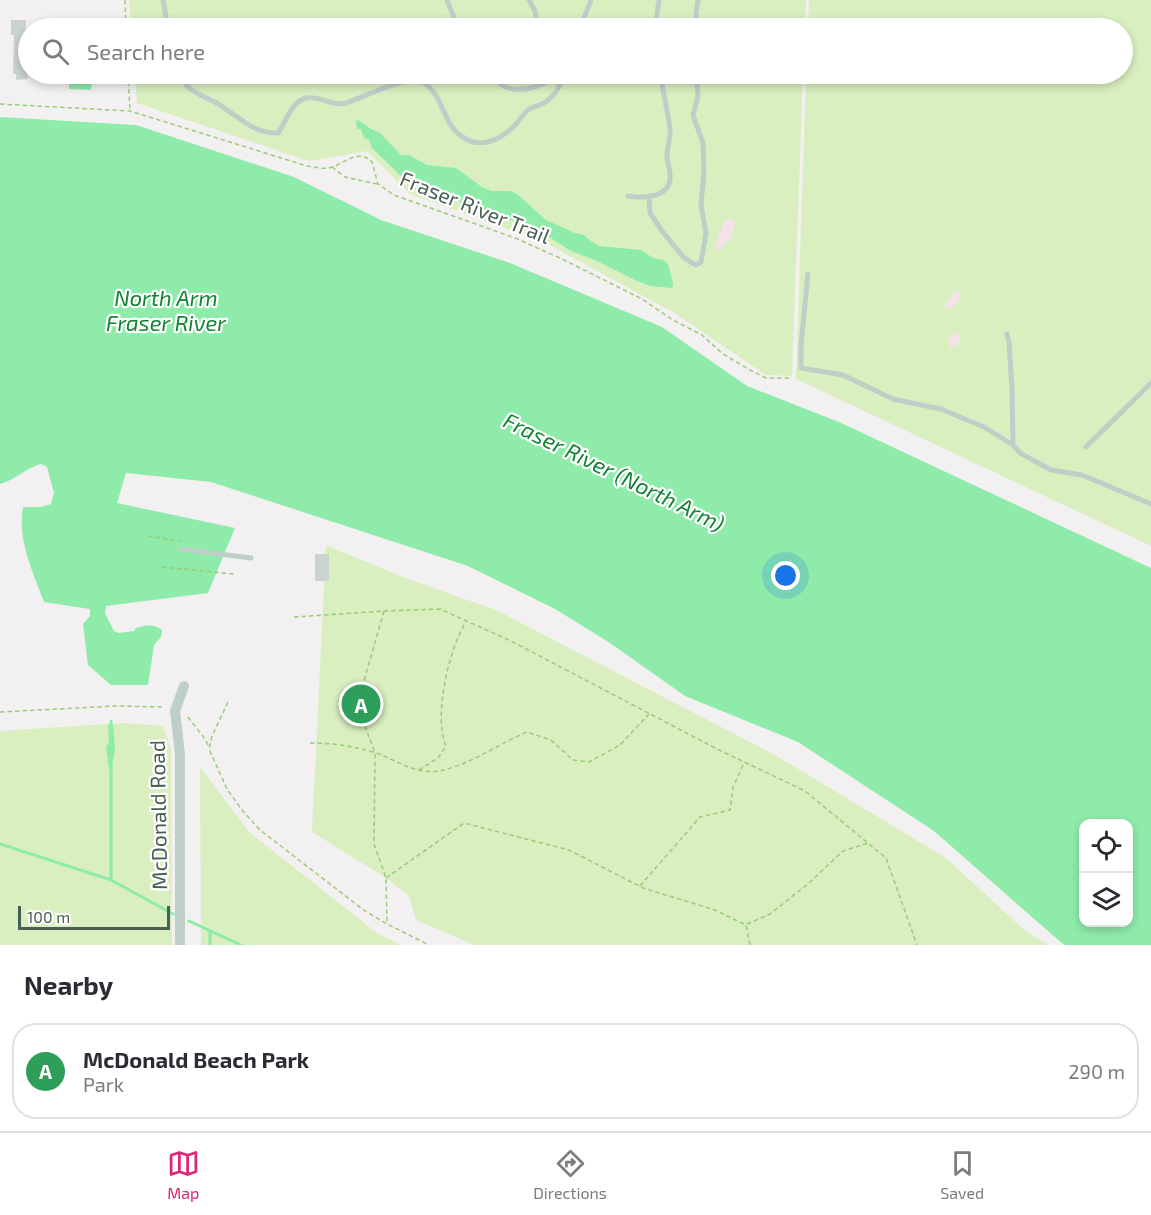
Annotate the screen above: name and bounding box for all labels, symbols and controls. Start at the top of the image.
search box [18,18,1133,84]
icon: search [39,35,72,68]
text: Search here [87,38,205,64]
street label: Fraser River Trail [397,165,555,248]
water label: North Arm Fraser River [106,284,227,335]
water label: Fraser River (North Arm) [500,406,729,536]
your location [771,561,800,590]
pin: A [342,682,380,726]
street label: McDonald Road [144,740,171,890]
map controls [1079,819,1133,927]
button: locate [1079,819,1133,873]
button: layers [1079,873,1133,927]
scale bar [18,903,170,930]
text: 100 m [27,907,70,926]
text: Nearby [24,969,113,1000]
text: McDonald Beach Park [83,1046,309,1072]
text: A [39,1059,52,1083]
text: 290 m [1068,1059,1125,1083]
text: Park [83,1072,124,1096]
tab: Map [167,1147,200,1202]
tab: Directions [533,1147,607,1202]
tab: Saved [940,1147,984,1202]

